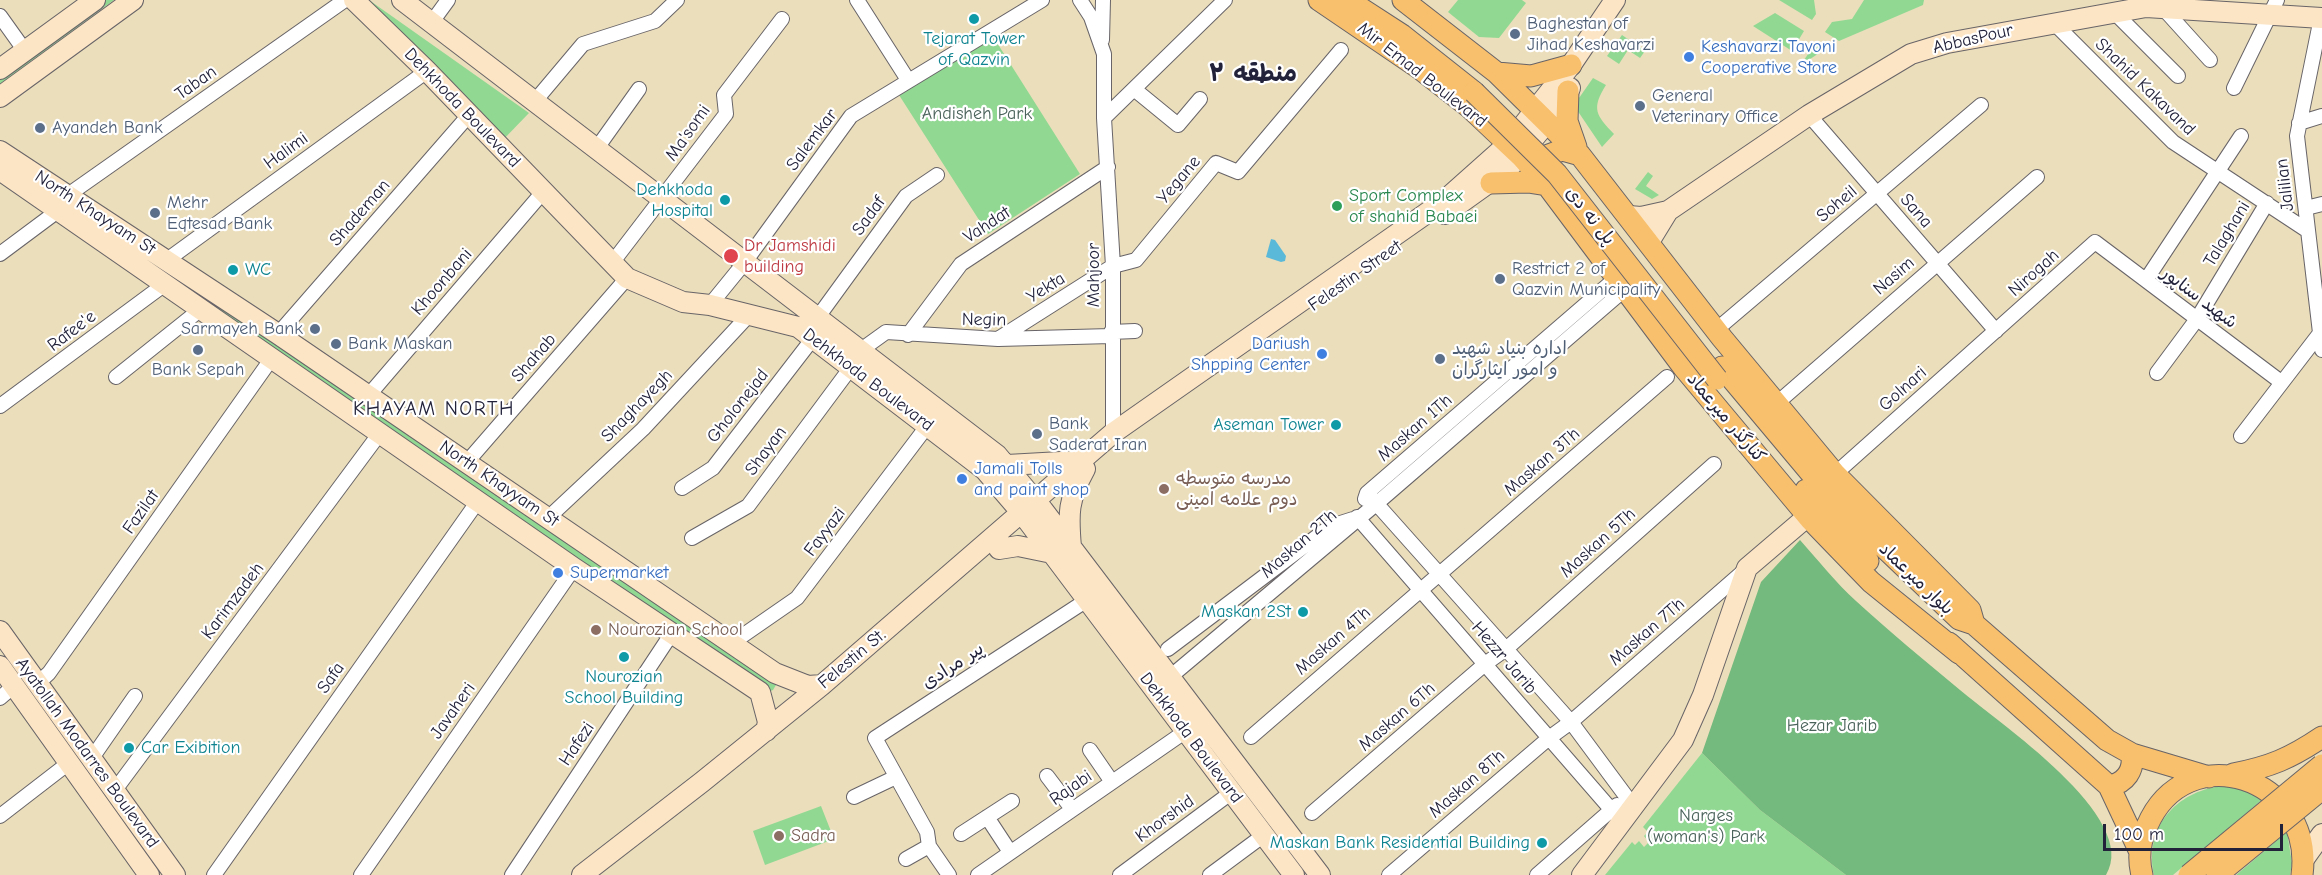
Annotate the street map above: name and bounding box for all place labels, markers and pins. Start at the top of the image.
marker: Tejarat Tower of Qazvin [967,12,981,26]
place label: Baghestan of Jihad Keshavarzi [1527,13,1655,56]
marker: Baghestan of Jihad Keshavarzi [1508,27,1522,41]
place label: Tejarat Tower of Qazvin [923,28,1025,70]
place label: Keshavarzi Tavoni Cooperative Store [1701,36,1837,78]
marker: Keshavarzi Tavoni Cooperative Store [1682,50,1696,64]
place label: General Veterinary Office [1652,85,1778,128]
marker: General Veterinary Office [1633,99,1647,113]
place label: Ayandeh Bank [52,117,163,139]
marker: Ayandeh Bank [33,121,47,135]
place label: Dehkhoda Hospital [636,179,713,222]
place label: Sport Complex of shahid Babaei [1349,185,1478,228]
place label: Mehr Eqtesad Bank [167,192,272,234]
marker: Dehkhoda Hospital [718,193,732,207]
marker: Sport Complex of shahid Babaei [1330,199,1344,213]
marker: Mehr Eqtesad Bank [148,206,162,220]
place label: Dr Jamshidi building [744,235,836,278]
marker: Dr Jamshidi building [722,247,740,265]
place label: Restrict 2 of Qazvin Municipality [1512,258,1661,300]
place label: WC [245,259,271,281]
marker: WC [226,263,240,277]
marker: Restrict 2 of Qazvin Municipality [1493,272,1507,286]
place label: Sarmayeh Bank [181,318,303,340]
marker: Sarmayeh Bank [308,322,322,336]
place label: Bank Maskan [348,333,453,355]
place label: Dariush Shpping Center [1191,333,1310,376]
marker: Bank Maskan [329,337,343,351]
place label: اداره بنیاد شهید و امور ایثارگران [1452,338,1567,380]
marker: Bank Sepah [191,343,205,357]
marker: Dariush Shpping Center [1315,347,1329,361]
marker: اداره بنیاد شهید و امور ایثارگران [1433,352,1447,366]
place label: Bank Sepah [152,359,244,381]
place label: Bank Saderat Iran [1049,413,1147,456]
place label: Aseman Tower [1213,414,1324,436]
marker: Aseman Tower [1329,418,1343,432]
marker: Bank Saderat Iran [1030,427,1044,441]
place label: Jamali Tolls and paint shop [974,458,1089,500]
place label: مدرسه متوسطه دوم علامه امینی [1176,468,1297,510]
marker: Jamali Tolls and paint shop [955,472,969,486]
marker: مدرسه متوسطه دوم علامه امینی [1157,482,1171,496]
place label: Supermarket [570,562,669,584]
marker: Supermarket [551,566,565,580]
place label: Maskan 2St [1201,601,1291,623]
marker: Maskan 2St [1296,605,1310,619]
place label: Nourozian School [608,619,743,641]
marker: Nourozian School [589,623,603,637]
marker: Nourozian School Building [617,650,631,664]
place label: Nourozian School Building [565,666,683,708]
place label: Car Exibition [141,737,240,759]
marker: Car Exibition [122,741,136,755]
place label: Sadra [791,825,836,847]
marker: Sadra [772,829,786,843]
place label: Maskan Bank Residential Building [1270,832,1530,854]
marker: Maskan Bank Residential Building [1535,836,1549,850]

